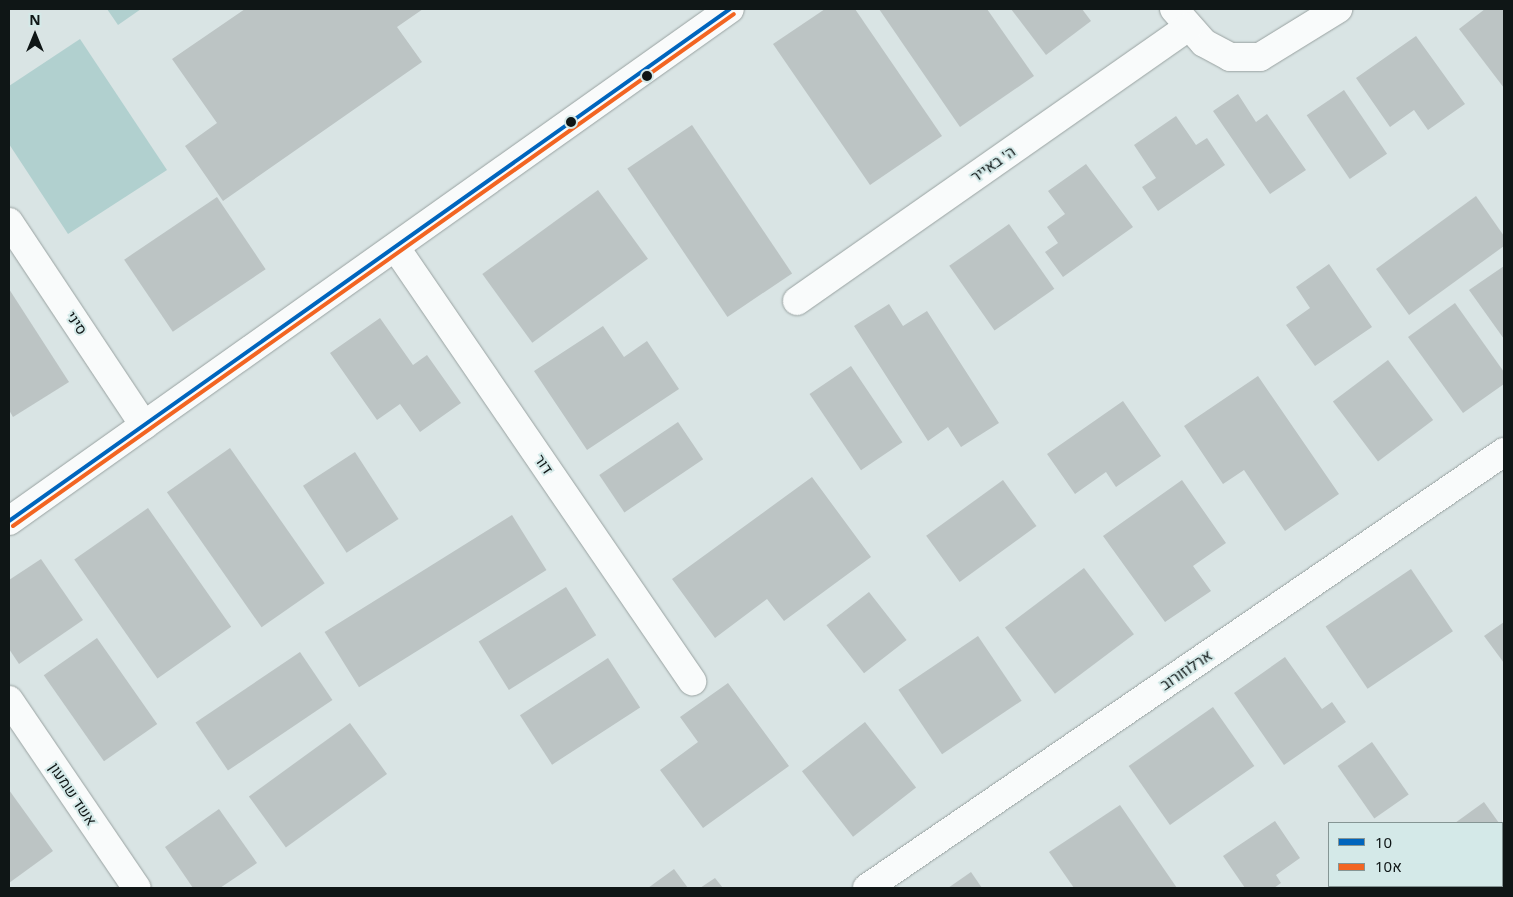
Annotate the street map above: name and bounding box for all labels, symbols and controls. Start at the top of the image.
north arrow [10,10,60,60]
text: N [29,10,41,29]
unlabelled marker [642,71,652,81]
unlabelled marker [566,117,576,127]
street label: ה' באייר [967,142,1019,186]
street label: סיני [63,308,91,338]
street label: דור [531,451,557,477]
street label: ארלוזורוב [1157,646,1215,694]
street label: אשד שמעון [45,759,101,829]
legend [1328,822,1503,887]
text: 10 [1375,832,1392,852]
text: 10א [1375,856,1402,876]

